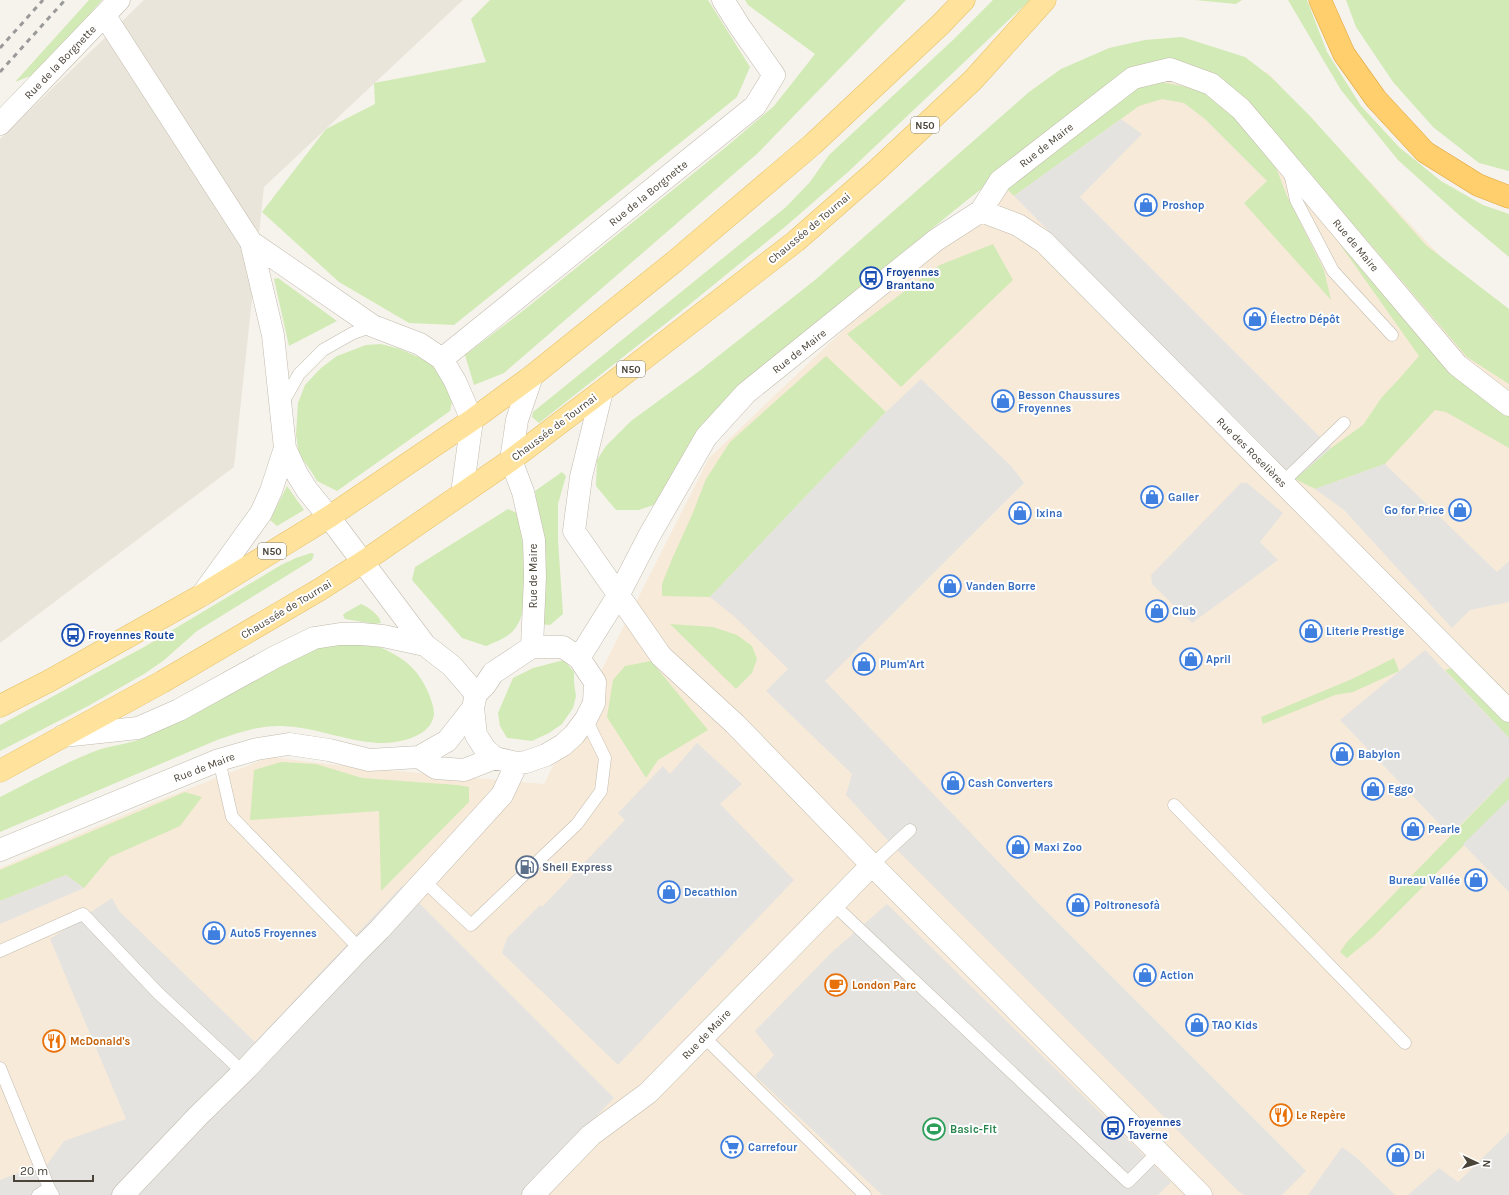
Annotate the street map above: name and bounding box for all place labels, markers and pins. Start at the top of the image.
shop icon: Proshop [1133,192,1159,218]
place label: Proshop [1162,199,1205,212]
bus stop icon: Froyennes Brantano [858,265,884,291]
place label: Froyennes Brantano [886,266,939,292]
shop icon: Électro Dépôt [1242,306,1268,332]
place label: Électro Dépôt [1270,311,1340,326]
shop icon: Besson Chaussures Froyennes [990,388,1016,414]
place label: Besson Chaussures Froyennes [1018,389,1120,415]
shop icon: Galler [1139,484,1165,510]
place label: Galler [1168,491,1199,504]
shop icon: Go for Price [1447,497,1473,523]
shop icon: Ixina [1007,500,1033,526]
place label: Go for Price [1384,504,1444,517]
place label: Ixina [1036,507,1062,520]
shop icon: Vanden Borre [937,573,963,599]
place label: Vanden Borre [966,580,1036,593]
shop icon: Club [1144,598,1170,624]
place label: Club [1172,605,1196,618]
shop icon: Literie Prestige [1298,618,1324,644]
bus stop icon: Froyennes Route [60,622,86,648]
place label: Literie Prestige [1326,625,1404,638]
place label: Froyennes Route [88,629,175,642]
shop icon: April [1178,646,1204,672]
shop icon: Plum'Art [851,651,877,677]
place label: April [1206,653,1231,666]
place label: Plum'Art [880,658,925,671]
shop icon: Babylon [1329,741,1355,767]
place label: Babylon [1358,748,1400,761]
shop icon: Cash Converters [940,770,966,796]
shop icon: Eggo [1360,776,1386,802]
place label: Cash Converters [968,777,1053,790]
place label: Eggo [1388,783,1413,796]
shop icon: Pearle [1400,816,1426,842]
place label: Pearle [1428,823,1460,836]
shop icon: Maxi Zoo [1005,834,1031,860]
place label: Maxi Zoo [1034,841,1082,854]
fuel station icon: Shell Express [514,854,540,880]
place label: Shell Express [542,861,612,874]
shop icon: Bureau Vallée [1463,867,1489,893]
place label: Bureau Vallée [1389,874,1460,887]
shop icon: Decathlon [656,879,682,905]
place label: Decathlon [684,886,737,899]
shop icon: Poltronesofà [1065,892,1091,918]
place label: Poltronesofà [1094,899,1160,912]
shop icon: Auto5 Froyennes [201,920,227,946]
place label: Auto5 Froyennes [230,927,317,940]
shop icon: Action [1132,962,1158,988]
place label: Action [1160,969,1194,982]
cafe icon: London Parc [823,972,849,998]
place label: London Parc [852,979,916,992]
shop icon: TAO Kids [1184,1012,1210,1038]
place label: TAO Kids [1212,1019,1258,1032]
restaurant icon: McDonald's [41,1028,67,1054]
place label: McDonald's [70,1035,131,1048]
restaurant icon: Le Repère [1268,1102,1294,1128]
place label: Le Repère [1296,1109,1346,1122]
bus stop icon: Froyennes Taverne [1100,1115,1126,1141]
sports icon: Basic-Fit [921,1116,947,1142]
place label: Froyennes Taverne [1128,1116,1181,1142]
place label: Basic-Fit [950,1123,998,1136]
supermarket icon: Carrefour [719,1134,745,1160]
place label: Carrefour [748,1141,798,1154]
shop icon: Di [1385,1142,1411,1168]
place label: Di [1414,1149,1425,1162]

